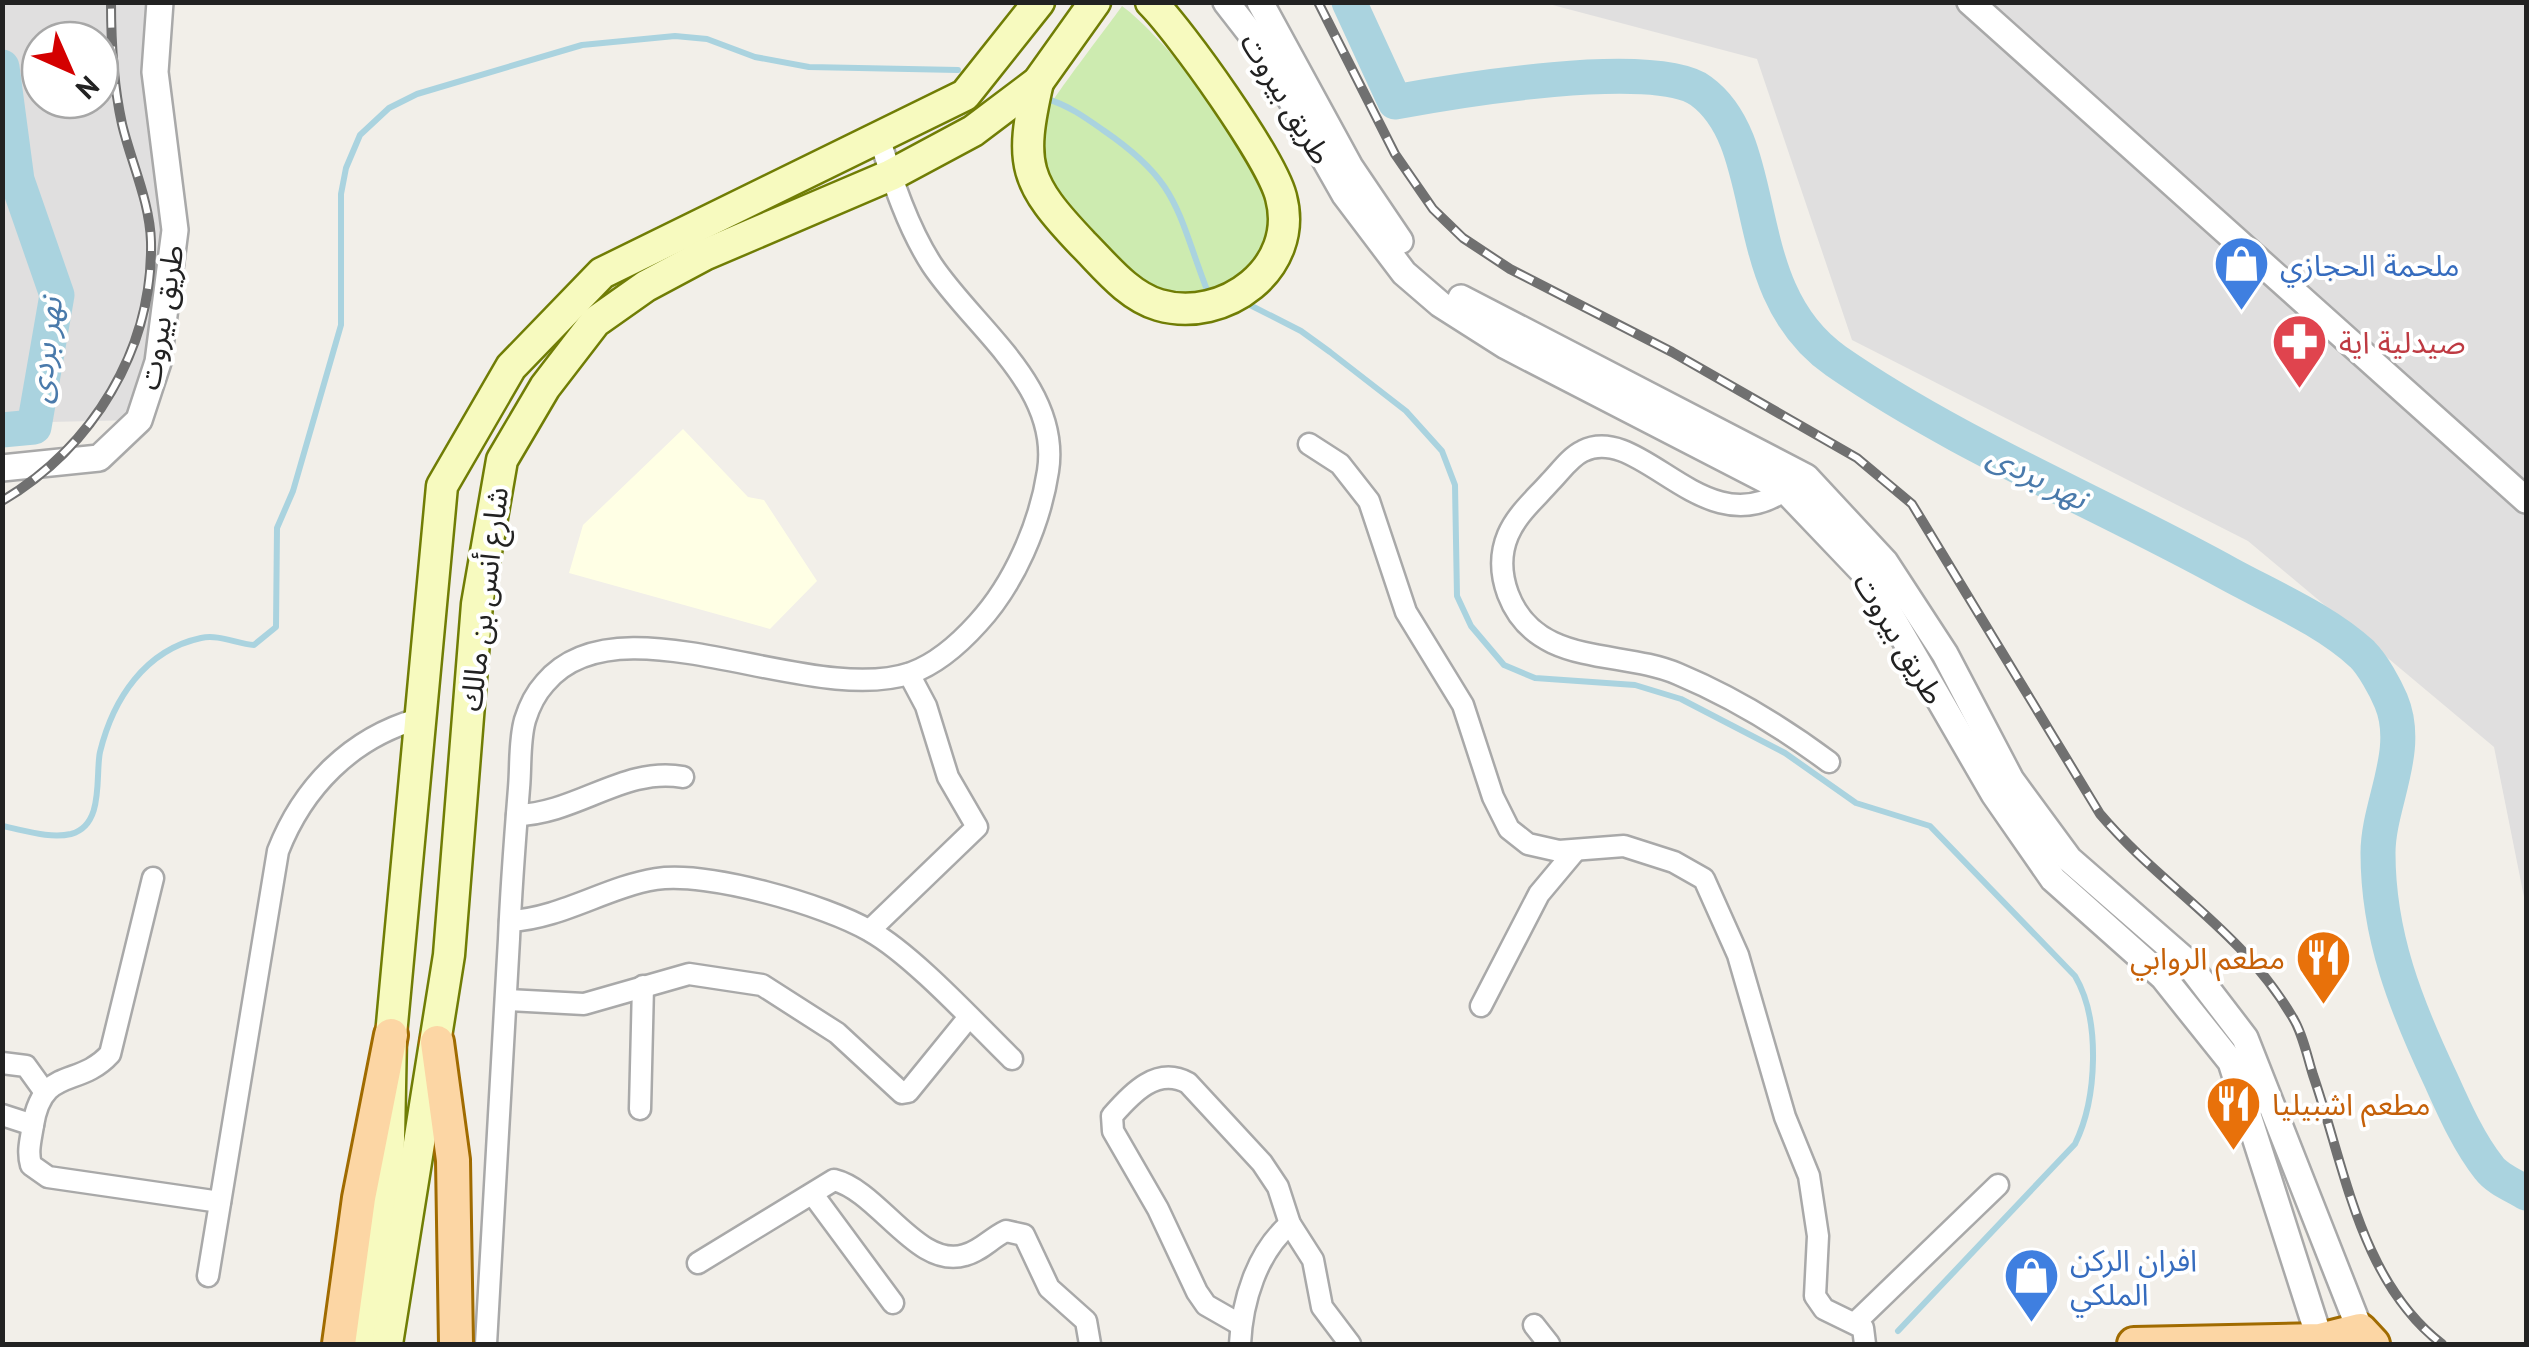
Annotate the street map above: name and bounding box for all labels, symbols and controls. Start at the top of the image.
north arrow [20,20,120,120]
street label: طريق بيروت [1232,25,1342,171]
text: N [68,68,108,108]
shop icon: ملحمة الحجازي [2211,234,2271,313]
street label: طريق بيروت [128,241,192,393]
place label: ملحمة الحجازي [2280,245,2460,288]
water label: نهر بردى [17,292,72,405]
pharmacy icon: صيدلية اية [2270,311,2330,390]
place label: صيدلية اية [2339,322,2466,361]
water label: نهر بردى [1981,433,2097,520]
street label: شارع أنس بن مالك [450,485,520,714]
street label: طريق بيروت [1845,565,1955,711]
restaurant icon: مطعم الروابي [2294,927,2354,1006]
place label: مطعم الروابي [2130,938,2285,982]
restaurant icon: مطعم اشبيليا [2203,1073,2263,1152]
place label: مطعم اشبيليا [2272,1084,2431,1128]
place label: افران الركن الملكي [2070,1240,2197,1317]
shop icon: افران الركن الملكي [2001,1246,2061,1325]

